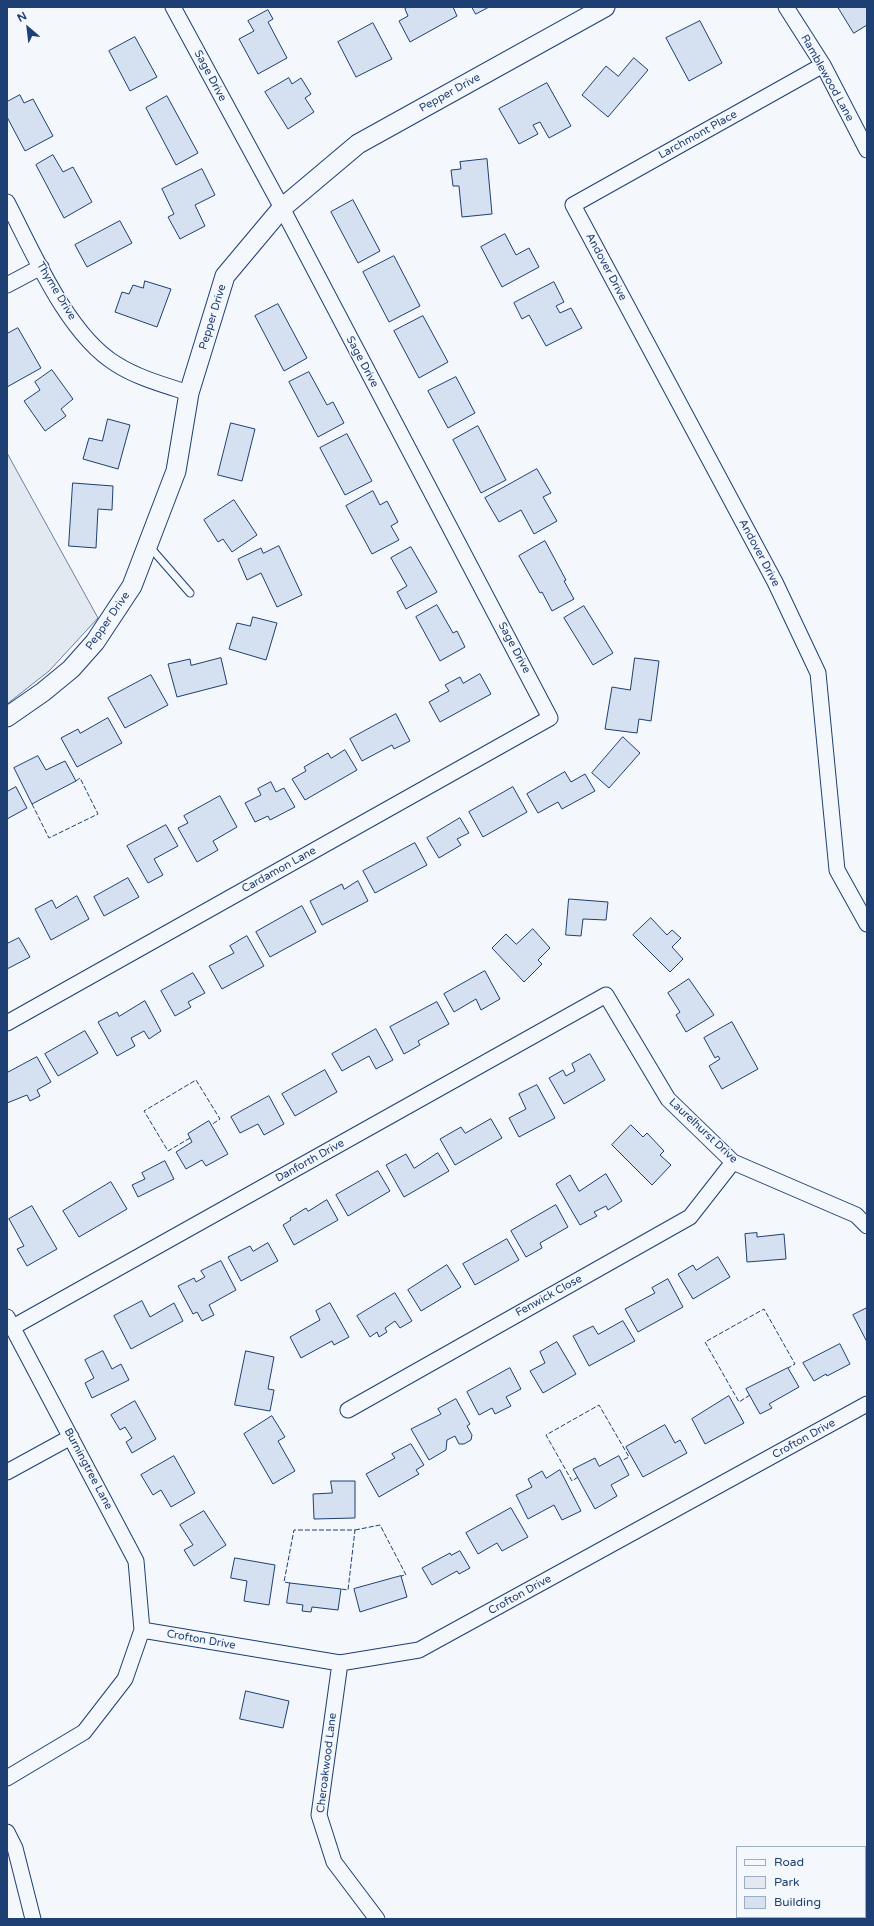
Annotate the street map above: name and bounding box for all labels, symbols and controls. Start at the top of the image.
north arrow [8,8,48,48]
text: N [15,9,29,25]
street label: Ramblewood Lane [798,32,856,124]
street label: Sage Drive [191,48,229,104]
street label: Pepper Drive [417,71,483,115]
street label: Larchmont Place [656,108,740,162]
street label: Andover Drive [583,231,629,303]
street label: Thyme Drive [33,260,79,322]
street label: Pepper Drive [197,283,229,351]
street label: Sage Drive [343,334,381,390]
street label: Andover Drive [736,517,782,589]
street label: Pepper Drive [83,589,133,653]
street label: Sage Drive [495,620,533,676]
street label: Cardamon Lane [240,844,318,896]
street label: Laurelhurst Drive [666,1096,740,1166]
street label: Danforth Drive [273,1137,347,1185]
street label: Fenwick Close [514,1272,584,1320]
street label: Crofton Drive [770,1416,838,1462]
street label: Burningtree Lane [61,1426,115,1512]
street label: Crofton Drive [486,1572,554,1618]
street label: Crofton Drive [165,1627,237,1653]
street label: Cheroakwood Lane [314,1712,340,1814]
legend [736,1846,866,1918]
text: Road [774,1855,804,1869]
text: Park [774,1875,800,1889]
text: Building [774,1895,821,1909]

